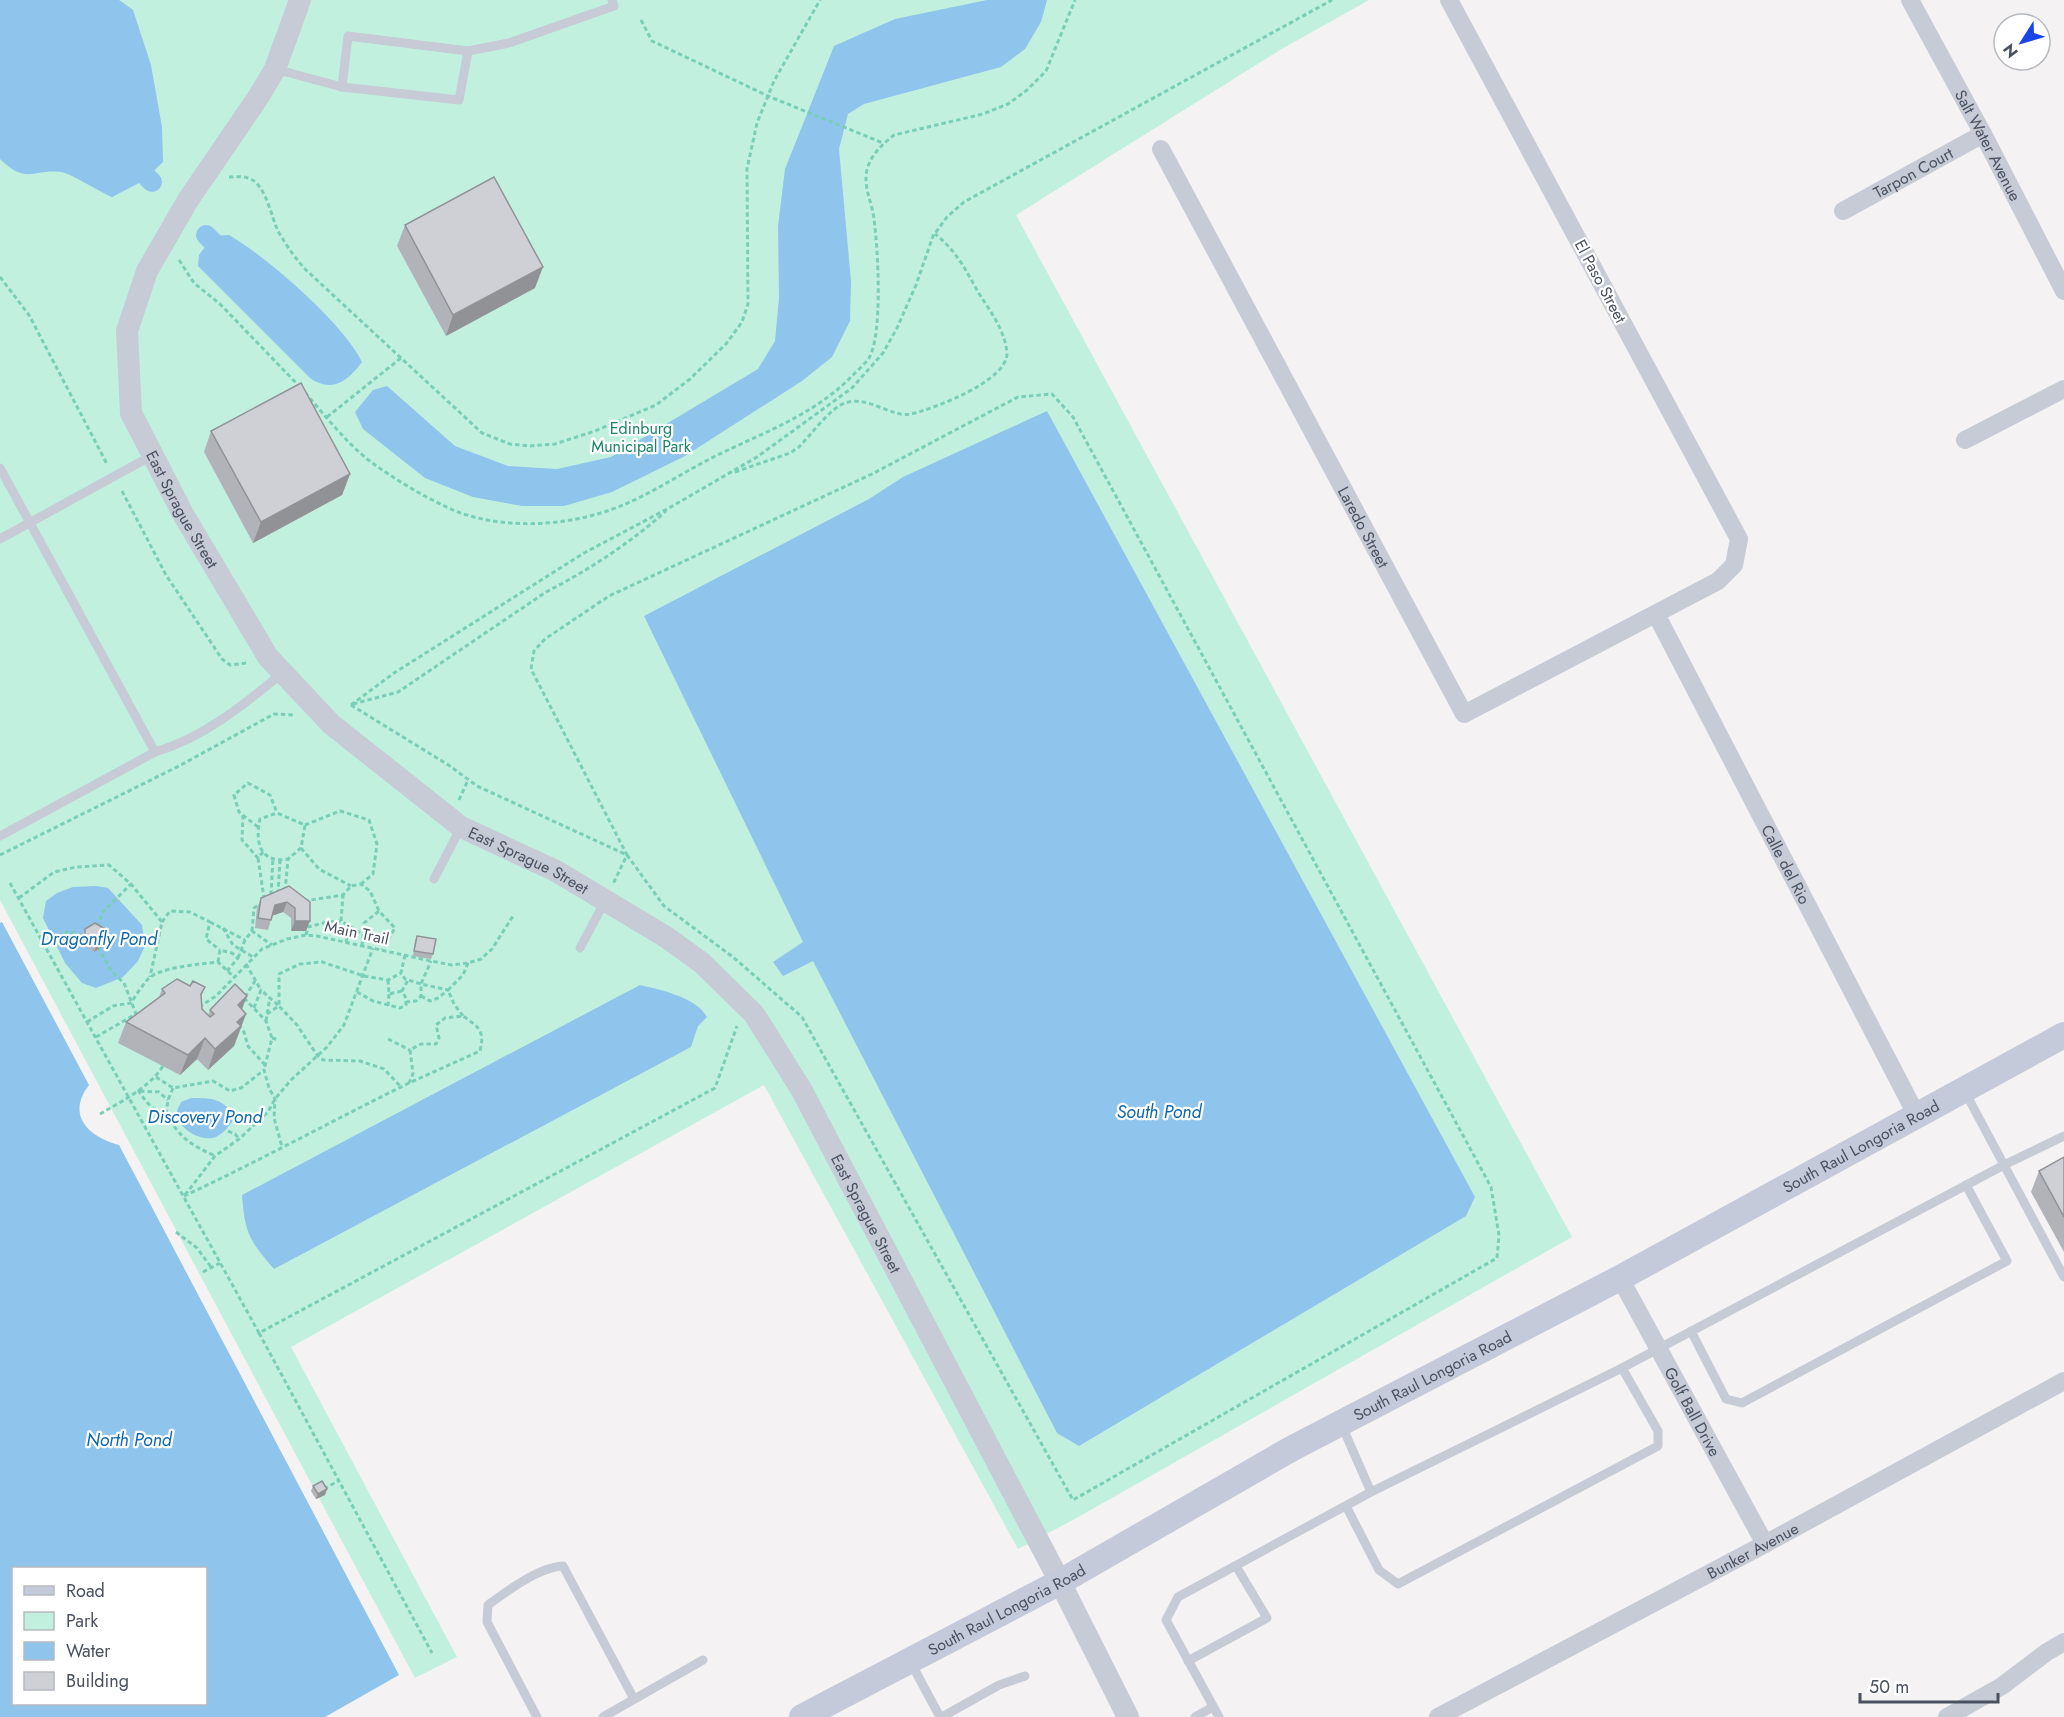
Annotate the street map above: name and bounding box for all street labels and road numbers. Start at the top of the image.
street label: Salt Water Avenue [1949,86,2027,205]
street label: Tarpon Court [1869,142,1957,204]
street label: El Paso Street [1569,235,1632,327]
street label: East Sprague Street [140,446,224,573]
street label: Laredo Street [1332,483,1395,572]
street label: East Sprague Street [465,821,593,900]
street label: Calle del Rio [1755,821,1816,908]
street label: Main Trail [323,914,391,951]
street label: South Raul Longoria Road [1778,1094,1944,1199]
street label: East Sprague Street [825,1150,907,1277]
street label: South Raul Longoria Road [1349,1325,1516,1427]
street label: Golf Ball Drive [1659,1363,1726,1461]
street label: Bunker Avenue [1703,1517,1803,1585]
street label: South Raul Longoria Road [924,1559,1090,1661]

